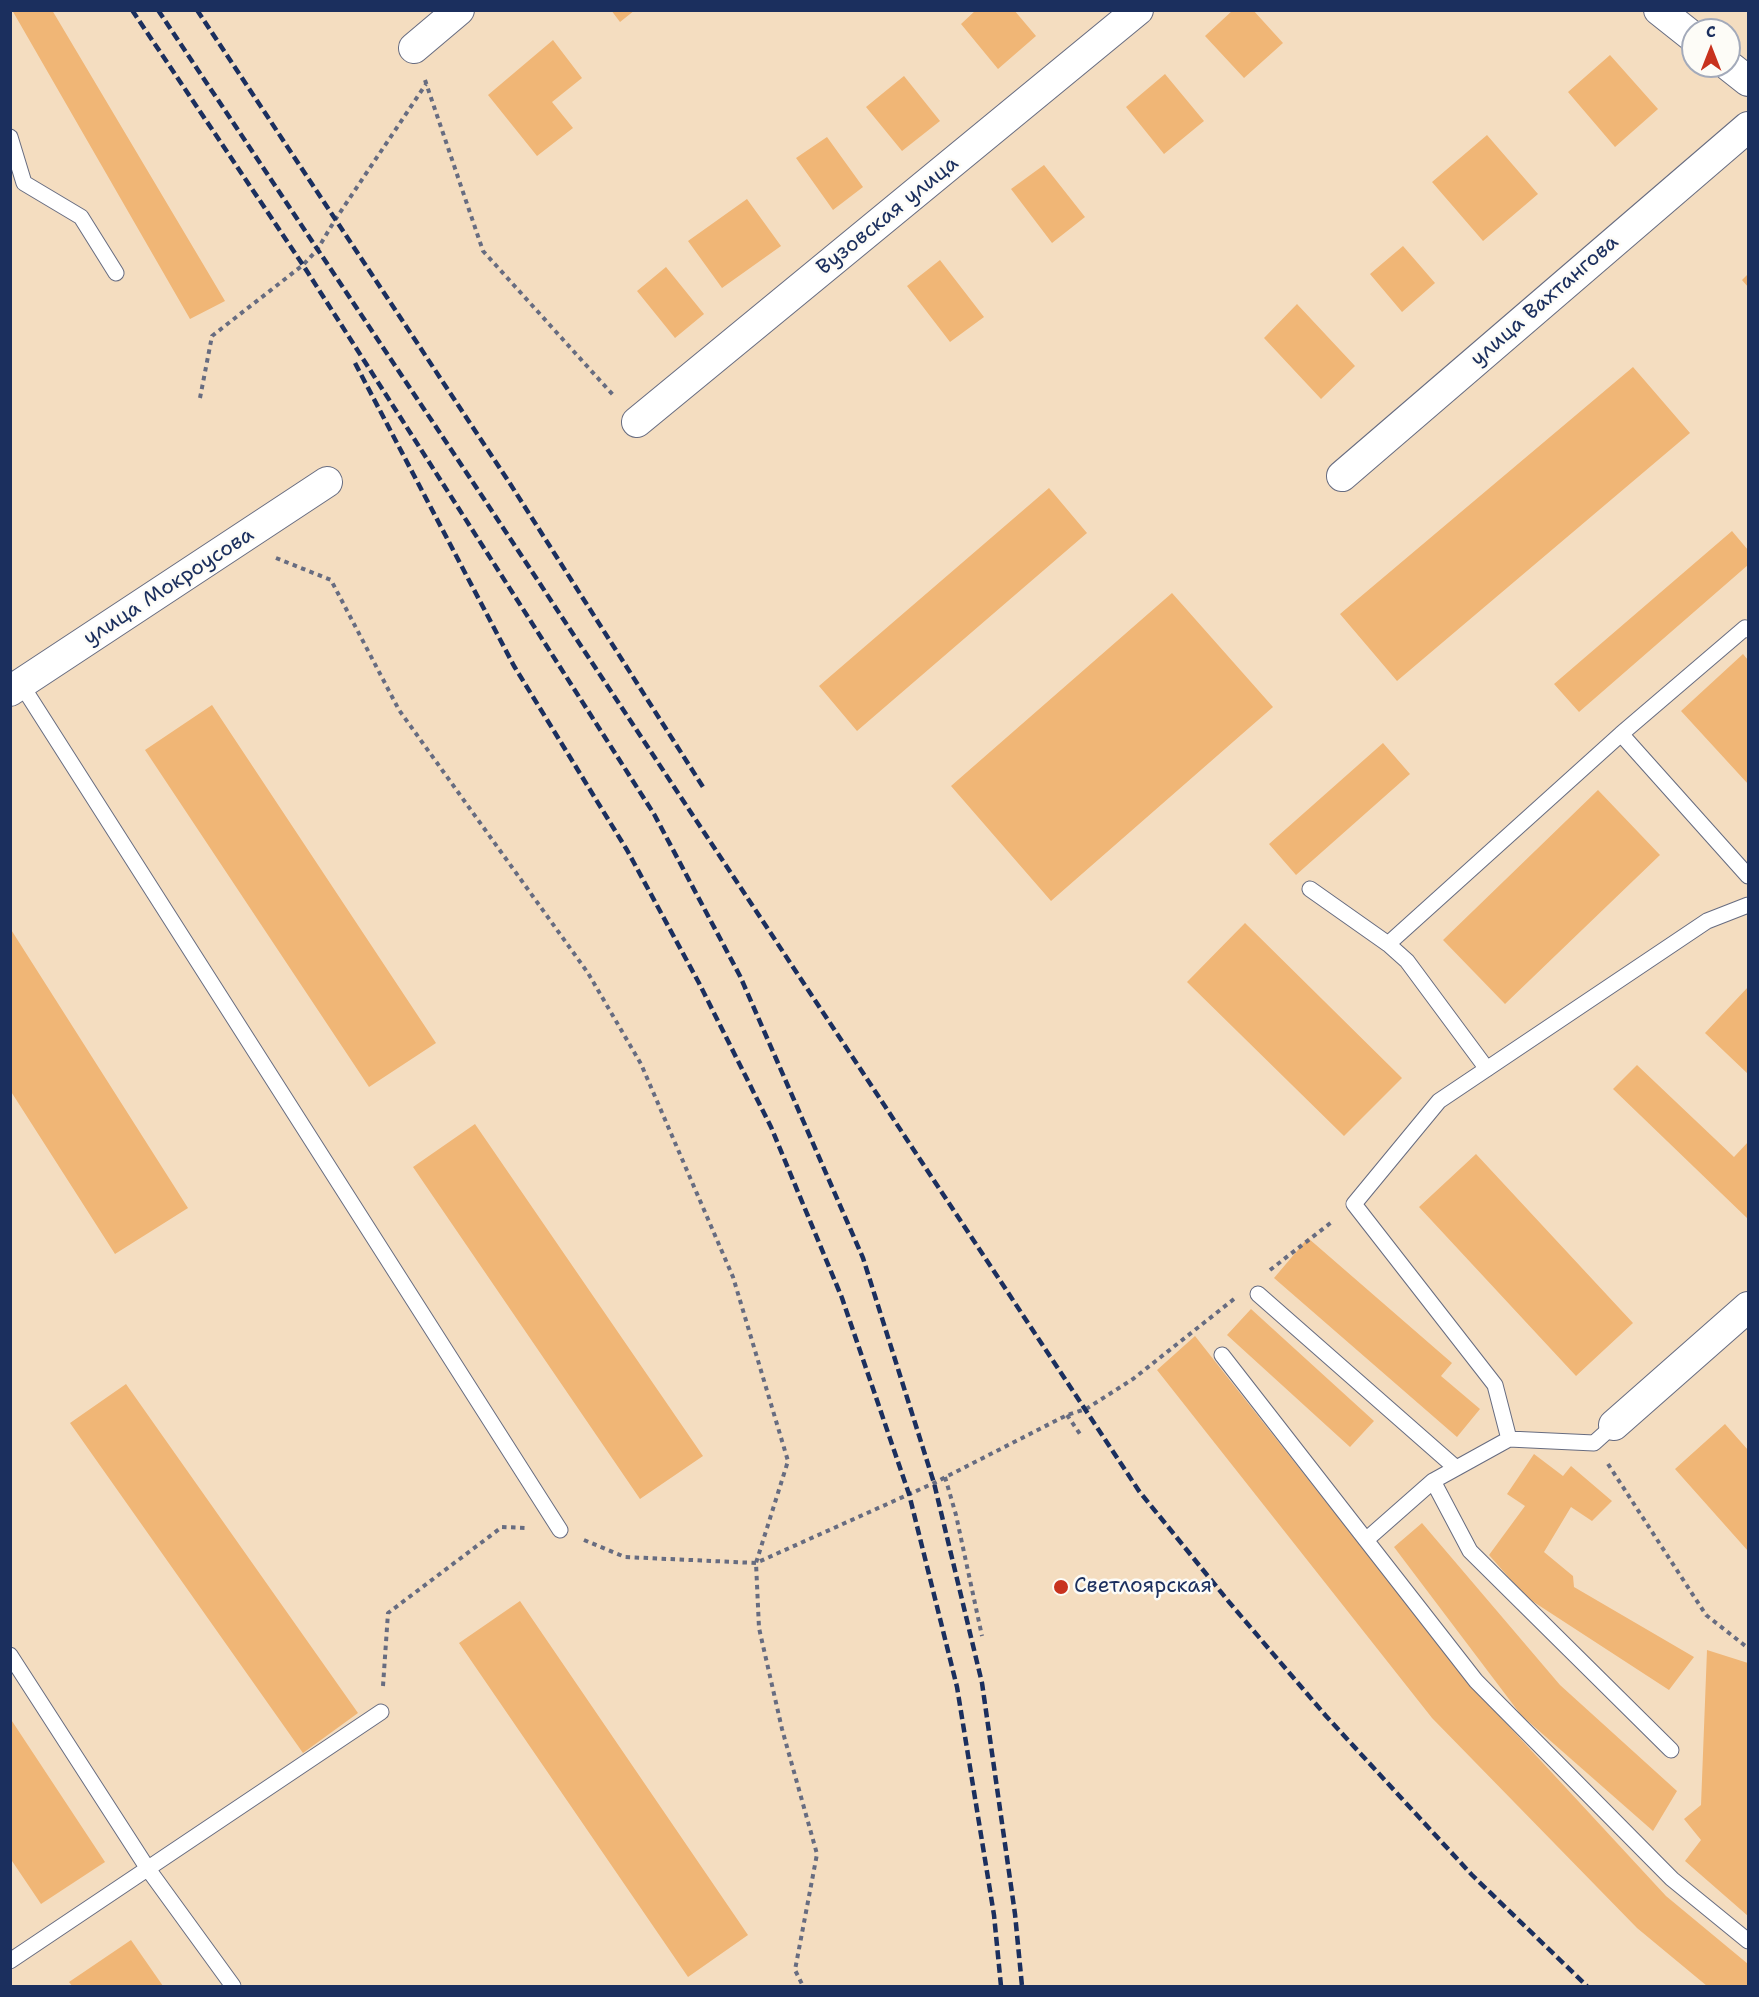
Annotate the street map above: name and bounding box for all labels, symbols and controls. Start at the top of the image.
north arrow [1681,18,1741,78]
text: С [1706,21,1716,42]
street label: Вузовская улица [812,151,964,281]
street label: улица Вахтангова [1466,230,1624,372]
street label: улица Мокроусова [79,522,259,652]
place label: Светлоярская [1074,1574,1212,1600]
marker: Светлоярская [1052,1578,1070,1596]

